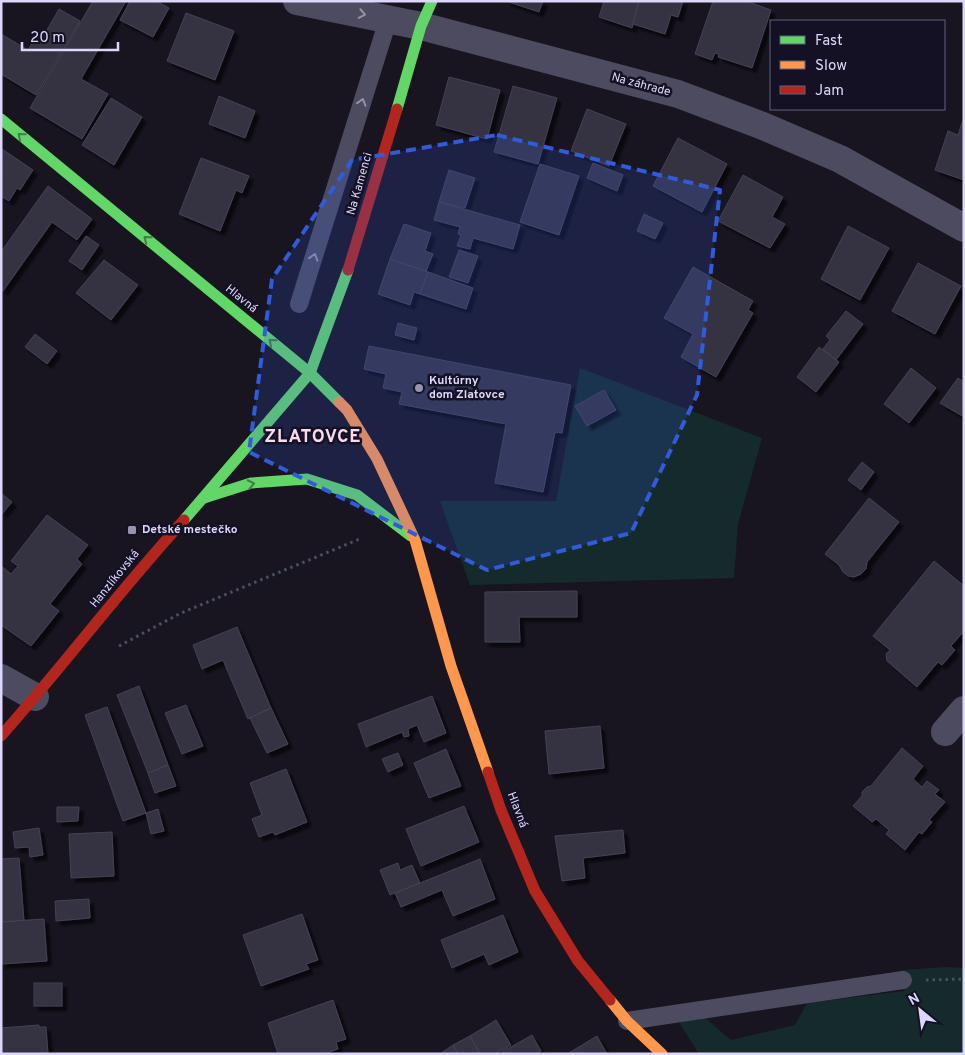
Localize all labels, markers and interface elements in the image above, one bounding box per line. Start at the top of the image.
one-way arrow [357,9,366,19]
scale bar [22,20,119,52]
legend [770,20,945,110]
text: 20 m [30,29,65,48]
text: Fast [815,32,843,51]
text: Slow [815,57,847,76]
street label: Na záhrade [610,69,672,101]
text: Jam [815,82,844,101]
one-way arrow [357,98,367,107]
one-way arrow [18,133,27,141]
street label: Na Kamenci [343,151,377,217]
one-way arrow [143,236,152,245]
one-way arrow [308,253,318,262]
street label: Hlavná [222,281,260,317]
one-way arrow [269,340,278,348]
place label: Kultúrny dom Zlatovce [429,373,505,403]
marker: Kultúrny dom Zlatovce [413,382,425,394]
district label: ZLATOVCE [264,426,362,449]
one-way arrow [246,479,255,490]
place label: Detské mestečko [142,522,238,538]
marker: Detské mestečko [126,524,138,536]
street label: Hanzlíkovská [87,547,143,611]
street label: Hlavná [503,790,531,830]
north arrow [895,985,945,1035]
text: N [906,990,923,1010]

